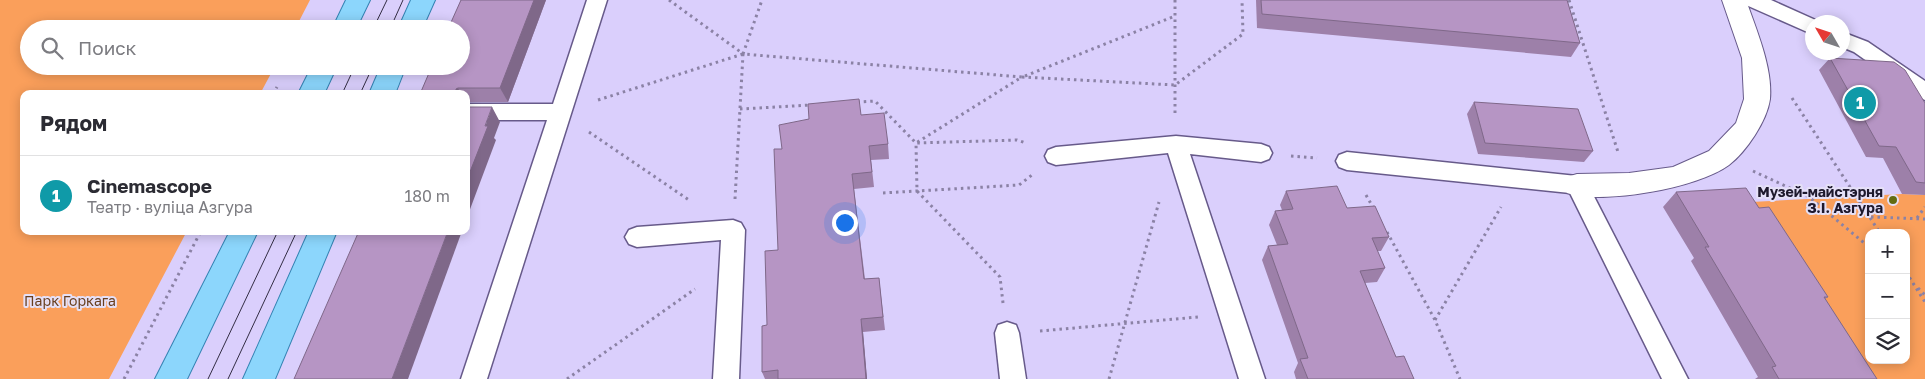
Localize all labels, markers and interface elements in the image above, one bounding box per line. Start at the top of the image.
north arrow [1805,15,1850,60]
search box [20,20,470,75]
icon: search [38,34,66,62]
text: Поиск [78,36,137,59]
pin: 1 [1844,84,1876,122]
text: Рядом [40,110,107,136]
text: Cinemascope [87,174,212,197]
place label: Музей-майстэрня З.І. Азгура [1757,183,1883,216]
text: 1 [52,186,60,206]
text: 180 m [404,186,450,206]
marker: Музей-майстэрня З.І. Азгура [1887,194,1899,206]
text: Театр · вуліца Азгура [87,197,253,217]
your location [832,210,858,236]
map controls [1865,229,1910,364]
button: + [1865,229,1910,274]
button: − [1865,274,1910,319]
park label: Парк Горкага [24,292,116,309]
button: layers [1865,319,1910,364]

